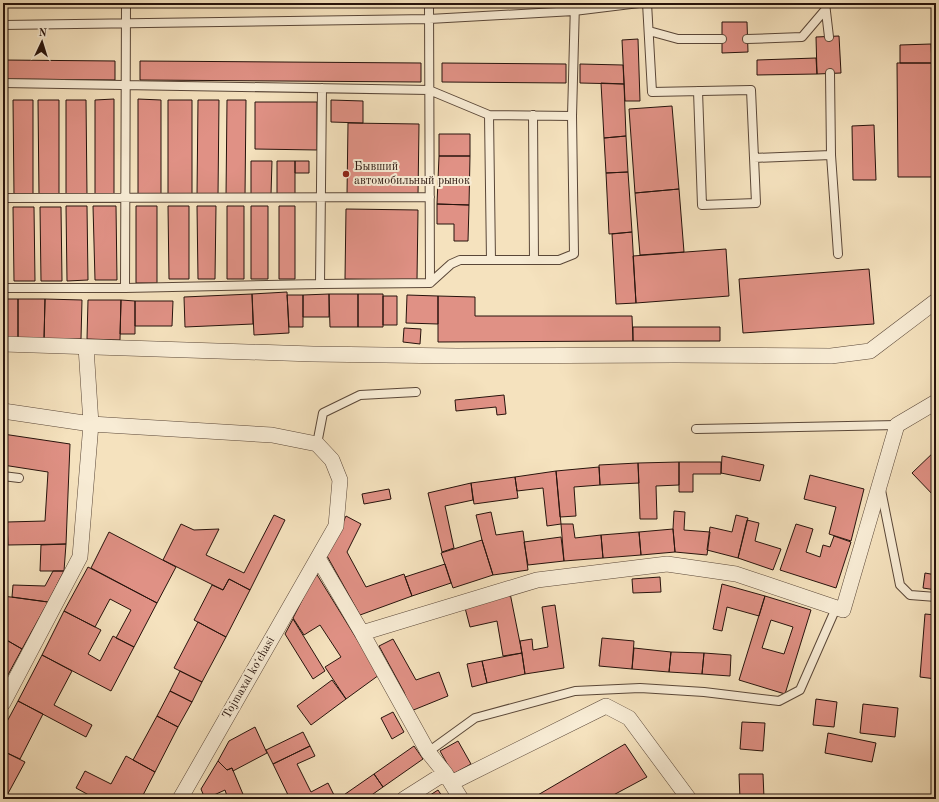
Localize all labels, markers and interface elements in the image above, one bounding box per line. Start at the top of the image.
north arrow [22,22,62,62]
text: N [38,28,48,39]
place label: Бывший автомобильный рынок [354,161,470,187]
marker: Бывший автомобильный рынок [341,169,351,179]
street label: Tojmaxal koʻchasi [220,634,277,721]

